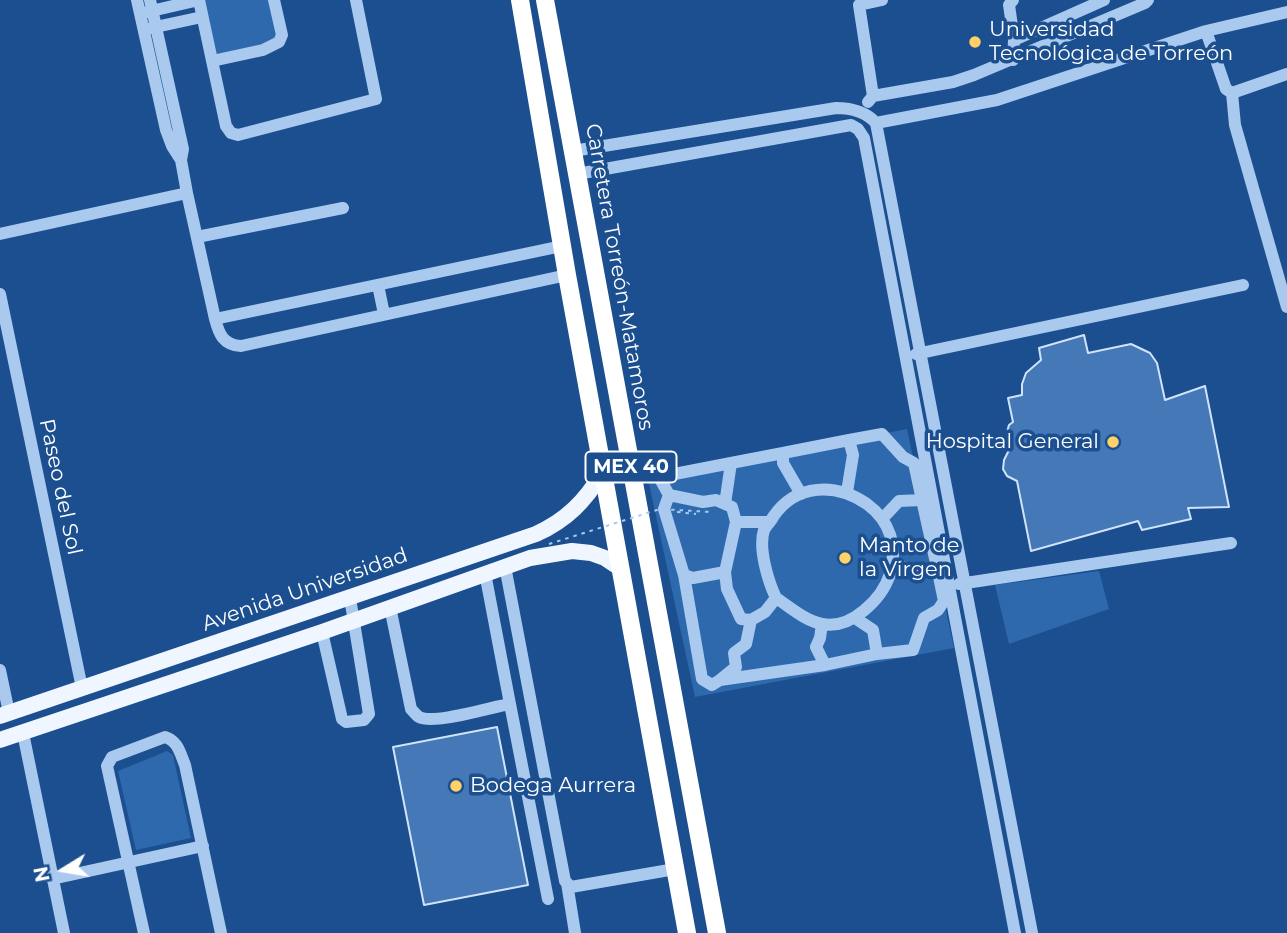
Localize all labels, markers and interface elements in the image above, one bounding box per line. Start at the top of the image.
place label: Universidad Tecnológica de Torreón [989,17,1233,67]
marker: Universidad Tecnológica de Torreón [967,34,983,50]
street label: Carretera Torreón-Matamoros [580,122,658,432]
street label: Paseo del Sol [33,417,87,557]
place label: Hospital General [926,429,1099,455]
marker: Hospital General [1105,434,1121,450]
road number: MEX 40 [586,452,676,482]
place label: Manto de la Virgen [859,533,959,583]
street label: Avenida Universidad [199,543,411,637]
marker: Manto de la Virgen [837,550,853,566]
place label: Bodega Aurrera [470,773,636,799]
marker: Bodega Aurrera [448,778,464,794]
north arrow [28,835,98,905]
text: N [29,864,55,884]

